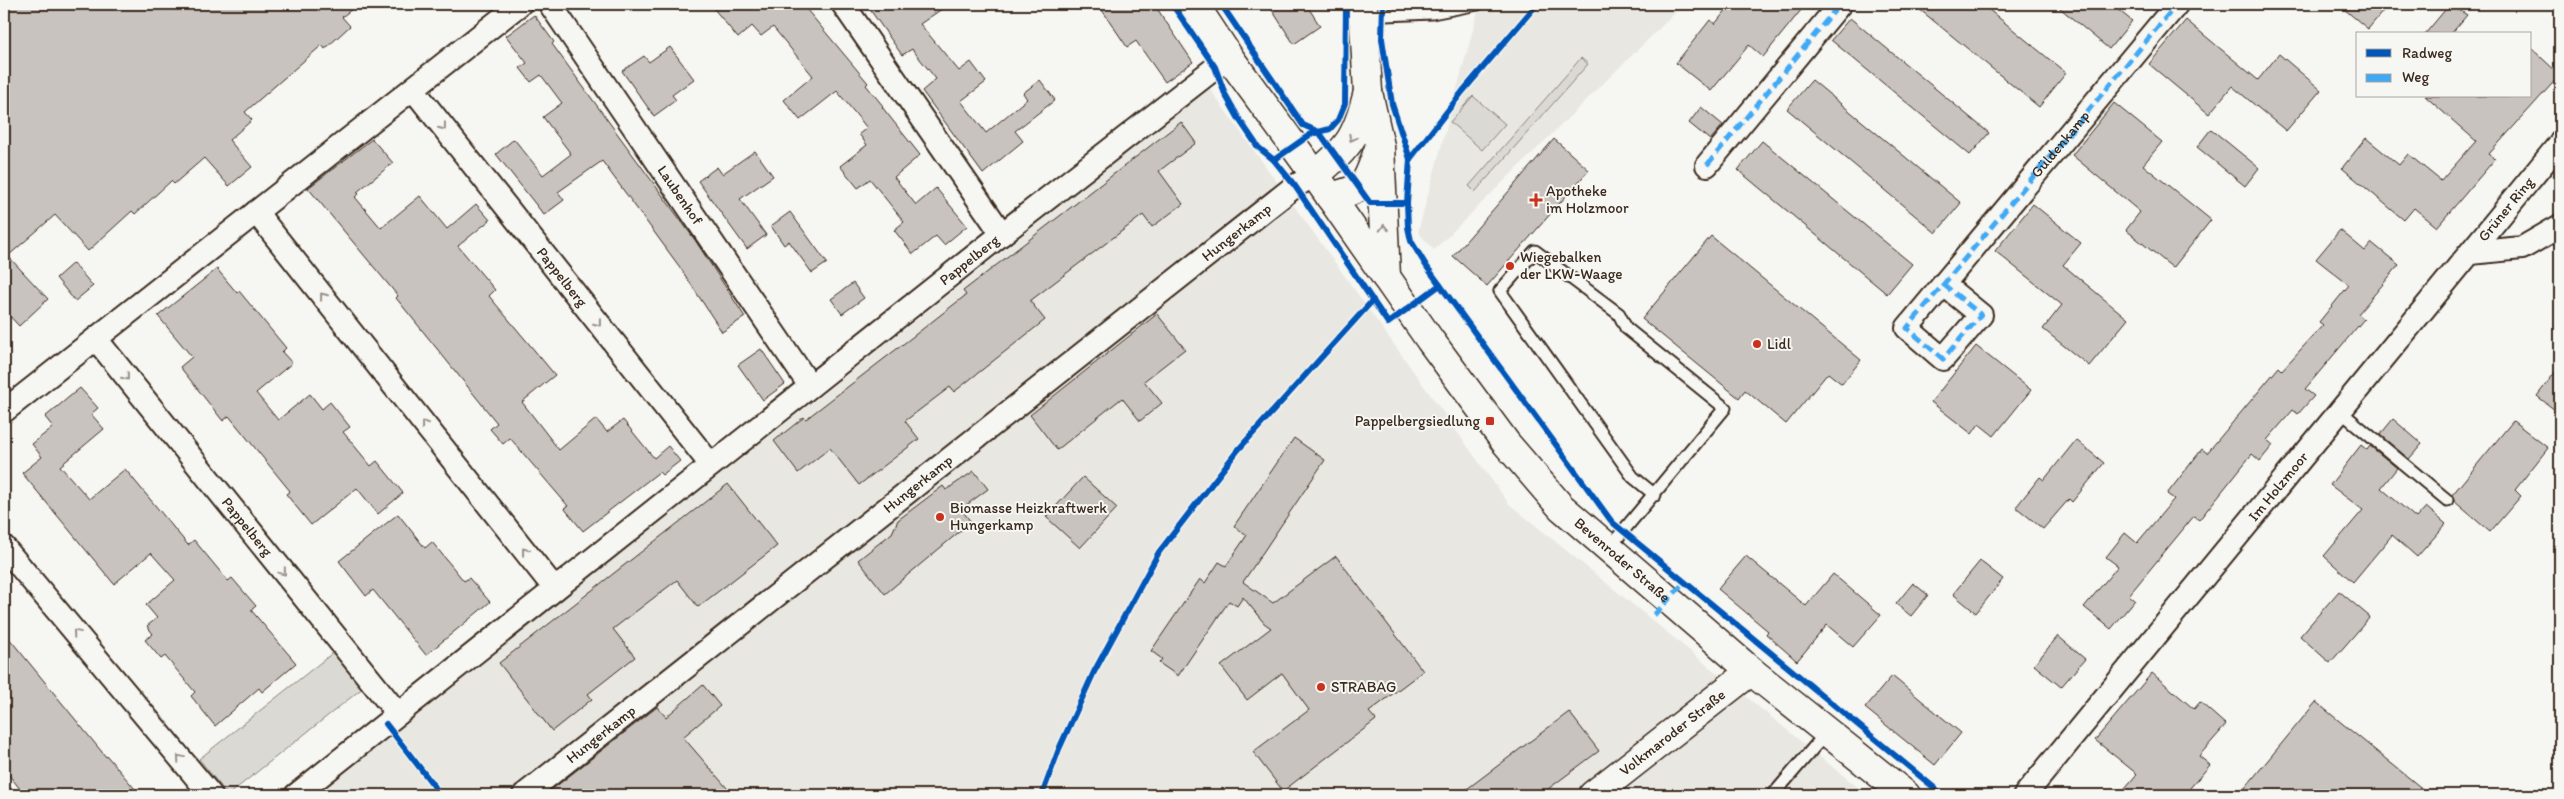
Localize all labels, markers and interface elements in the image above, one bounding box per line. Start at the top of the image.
legend [2356,32,2532,98]
text: Radweg [2402,44,2452,62]
text: Weg [2402,68,2429,86]
street label: Güldenkamp [2027,107,2093,181]
one-way arrow [438,121,446,130]
one-way arrow [1349,133,1359,142]
street label: Laubenhof [653,162,707,228]
street label: Grüner Ring [2474,173,2538,245]
place label: Apotheke im Holzmoor [1546,182,1629,217]
marker: Apotheke im Holzmoor [1530,194,1542,206]
street label: Hungerkamp [1198,199,1275,265]
one-way arrow [1379,224,1389,232]
street label: Pappelberg [936,231,1003,289]
street label: Pappelberg [533,244,591,311]
place label: Wiegebalken der LKW-Waage [1520,248,1623,283]
marker: Wiegebalken der LKW-Waage [1504,260,1516,272]
one-way arrow [320,292,329,302]
one-way arrow [593,317,601,326]
place label: Lidl [1767,335,1792,353]
marker: Lidl [1751,338,1763,350]
one-way arrow [121,371,129,380]
place label: Pappelbergsiedlung [1355,412,1480,430]
marker: Pappelbergsiedlung [1484,415,1496,427]
one-way arrow [421,421,429,430]
street label: Im Holzmoor [2244,448,2312,525]
street label: Hungerkamp [880,451,956,517]
street label: Pappelberg [218,493,277,560]
place label: Biomasse Heizkraftwerk Hungerkamp [950,499,1107,534]
marker: Biomasse Heizkraftwerk Hungerkamp [934,511,946,523]
street label: Bevenroder Straße [1571,514,1674,606]
one-way arrow [522,548,530,557]
one-way arrow [278,566,286,575]
one-way arrow [73,630,82,639]
place label: STRABAG [1331,678,1396,696]
marker: STRABAG [1315,681,1327,693]
street label: Volkmaroder Straße [1616,686,1729,780]
street label: Hungerkamp [563,701,639,767]
one-way arrow [177,755,186,764]

